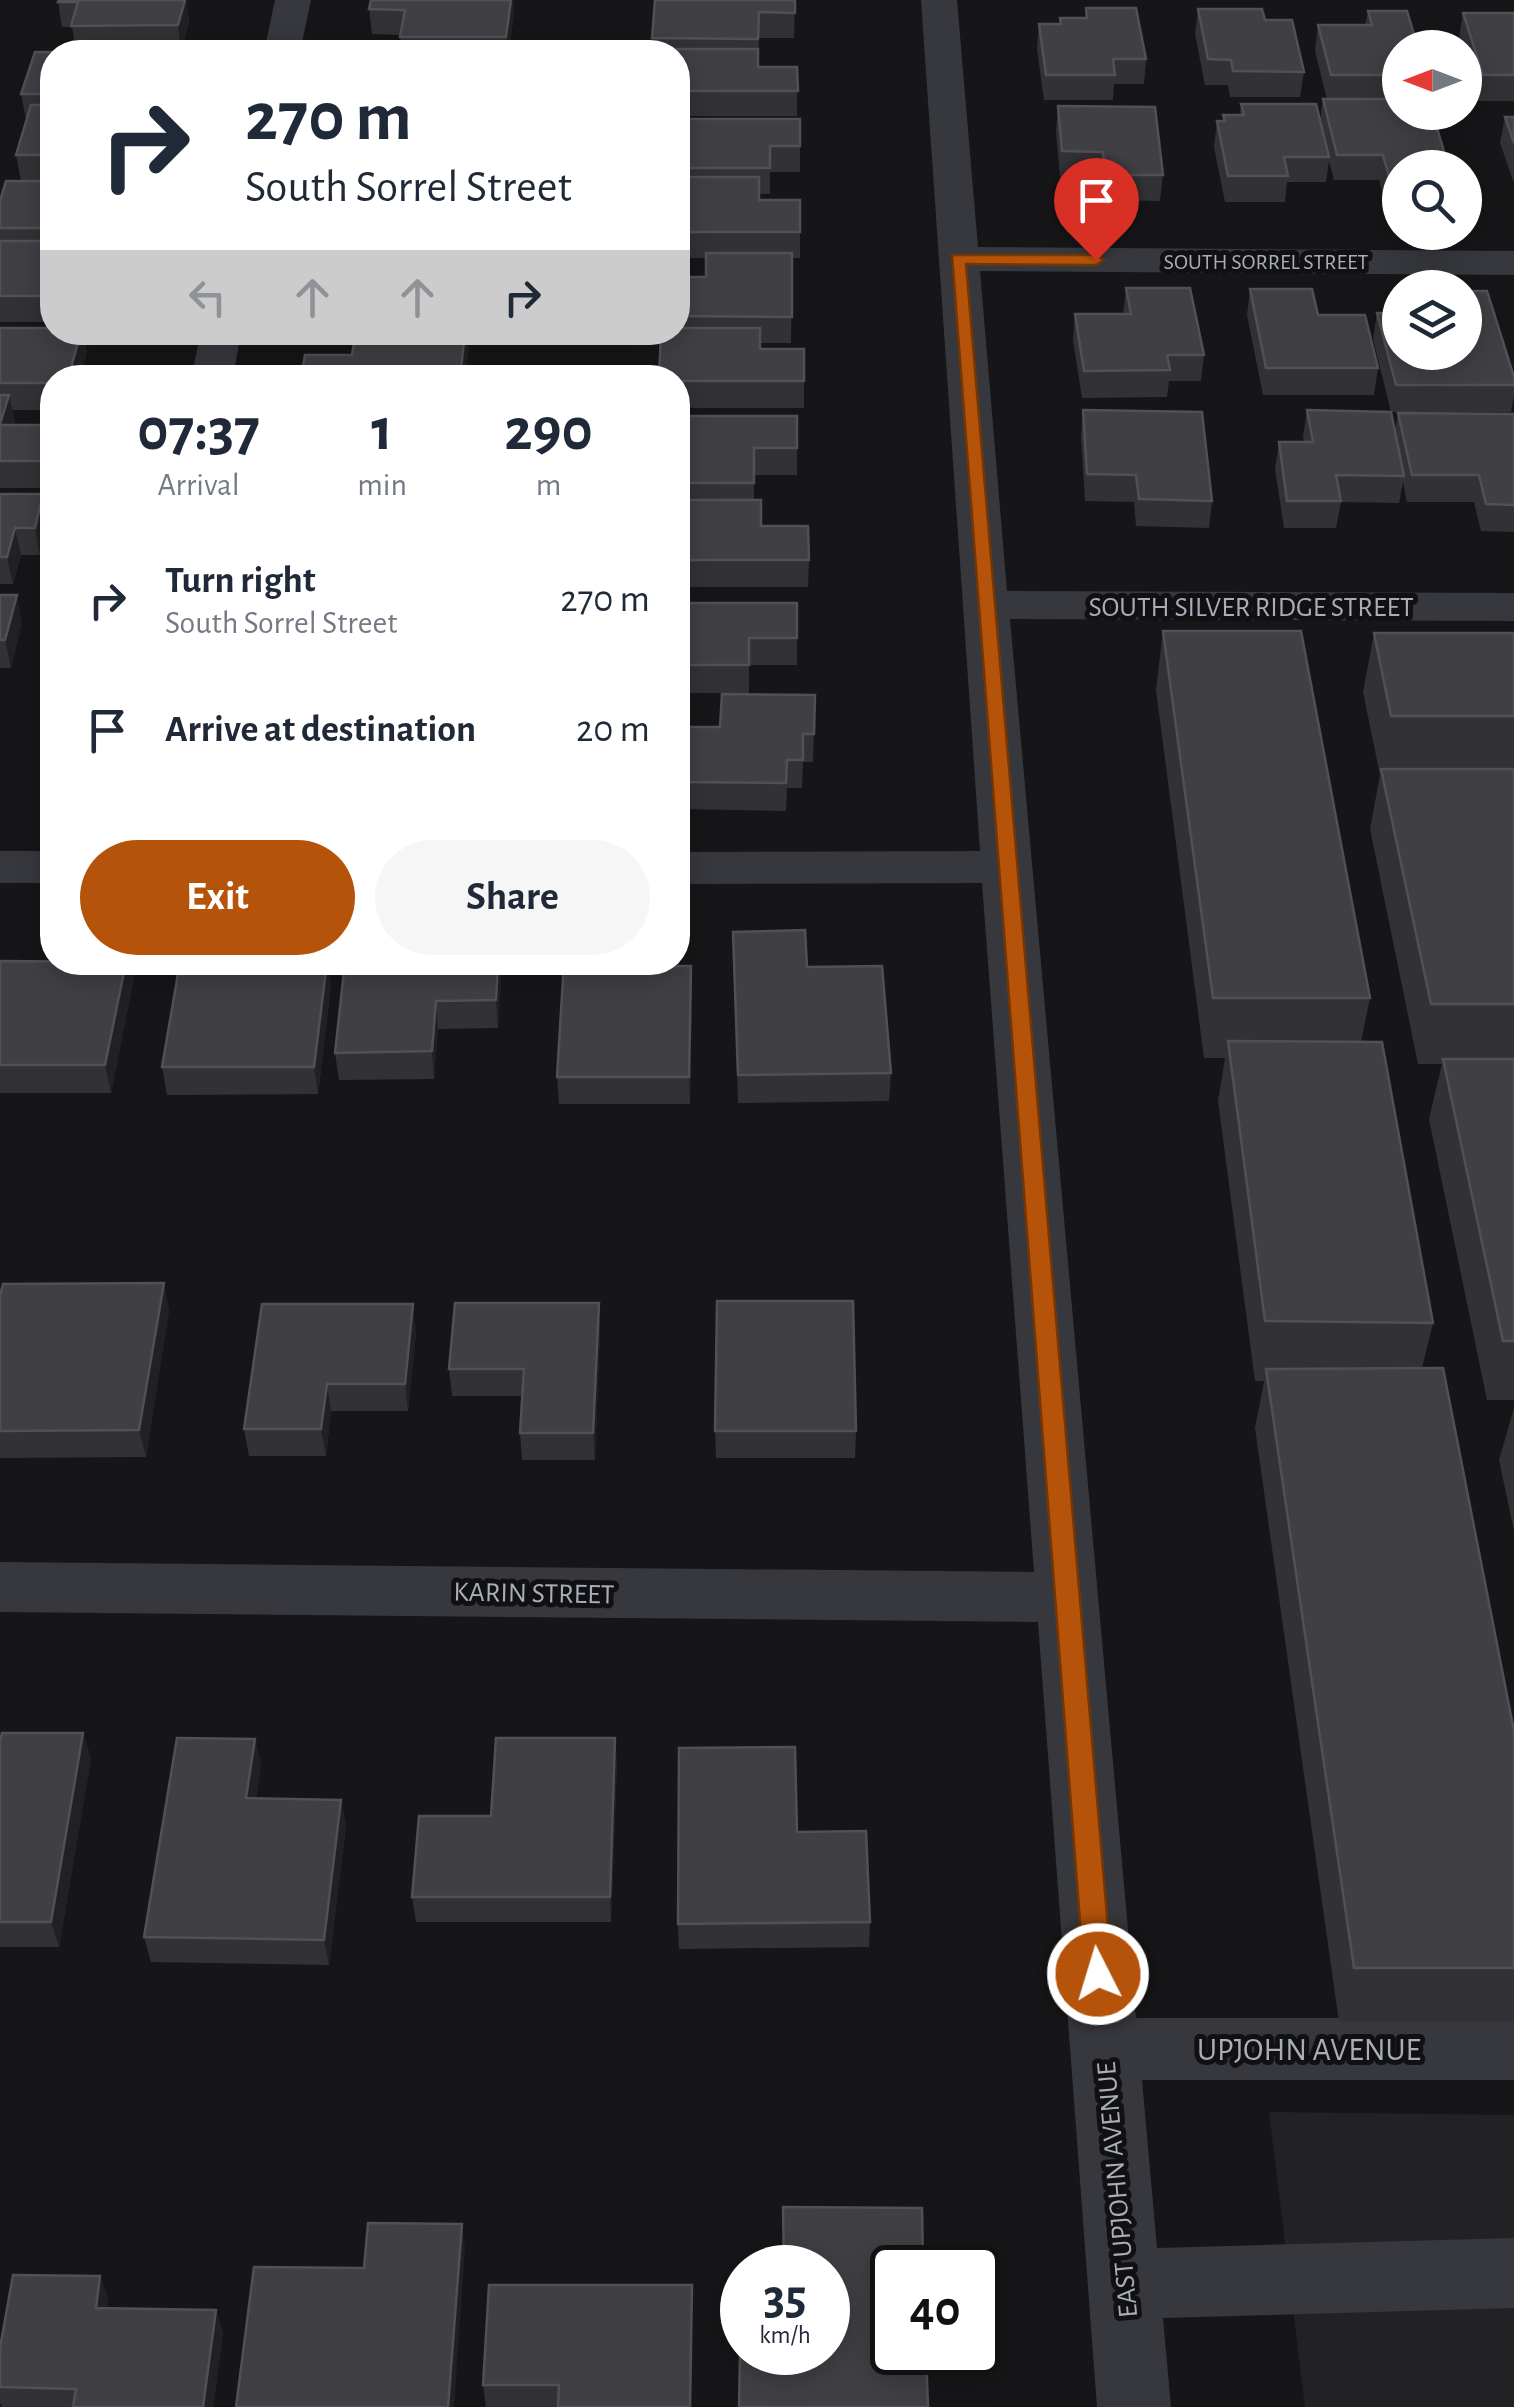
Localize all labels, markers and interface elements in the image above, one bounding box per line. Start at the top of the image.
north arrow [1382,30,1482,130]
map controls [1382,30,1482,370]
icon: right [80,80,210,210]
text: 270 m [245,83,412,153]
button: search [1382,150,1482,250]
pin [1054,158,1139,261]
text: South Sorrel Street [245,165,572,210]
icon: arrive [1069,173,1124,228]
street label: SOUTH SORREL STREET [1164,251,1369,273]
icon: left [180,270,235,325]
icon: ahead [285,270,340,325]
icon: ahead [390,270,445,325]
icon: right [495,270,550,325]
button: layers [1382,270,1482,370]
text: 07:37 [137,401,260,461]
text: 1 [371,401,393,461]
text: 290 [504,401,593,461]
text: Arrival [157,469,240,501]
text: min [357,469,407,501]
text: m [536,469,561,501]
text: Turn right [165,562,315,600]
icon: right [80,573,135,628]
text: 270 m [560,581,650,619]
street label: SOUTH SILVER RIDGE STREET [1088,594,1414,622]
text: South Sorrel Street [165,607,397,639]
icon: arrive [80,703,135,758]
text: Arrive at destination [165,711,476,749]
text: 20 m [576,711,650,749]
button: Exit [80,840,355,955]
button: Share [375,840,650,955]
street label: KARIN STREET [453,1579,615,1609]
position arrow [1046,1922,1150,2026]
street label: UPJOHN AVENUE [1197,2034,1421,2066]
street label: EAST UPJOHN AVENUE [1093,2061,1143,2319]
speed limit sign: 40 [870,2245,1000,2375]
text: 35 [763,2273,807,2323]
text: km/h [759,2323,811,2348]

